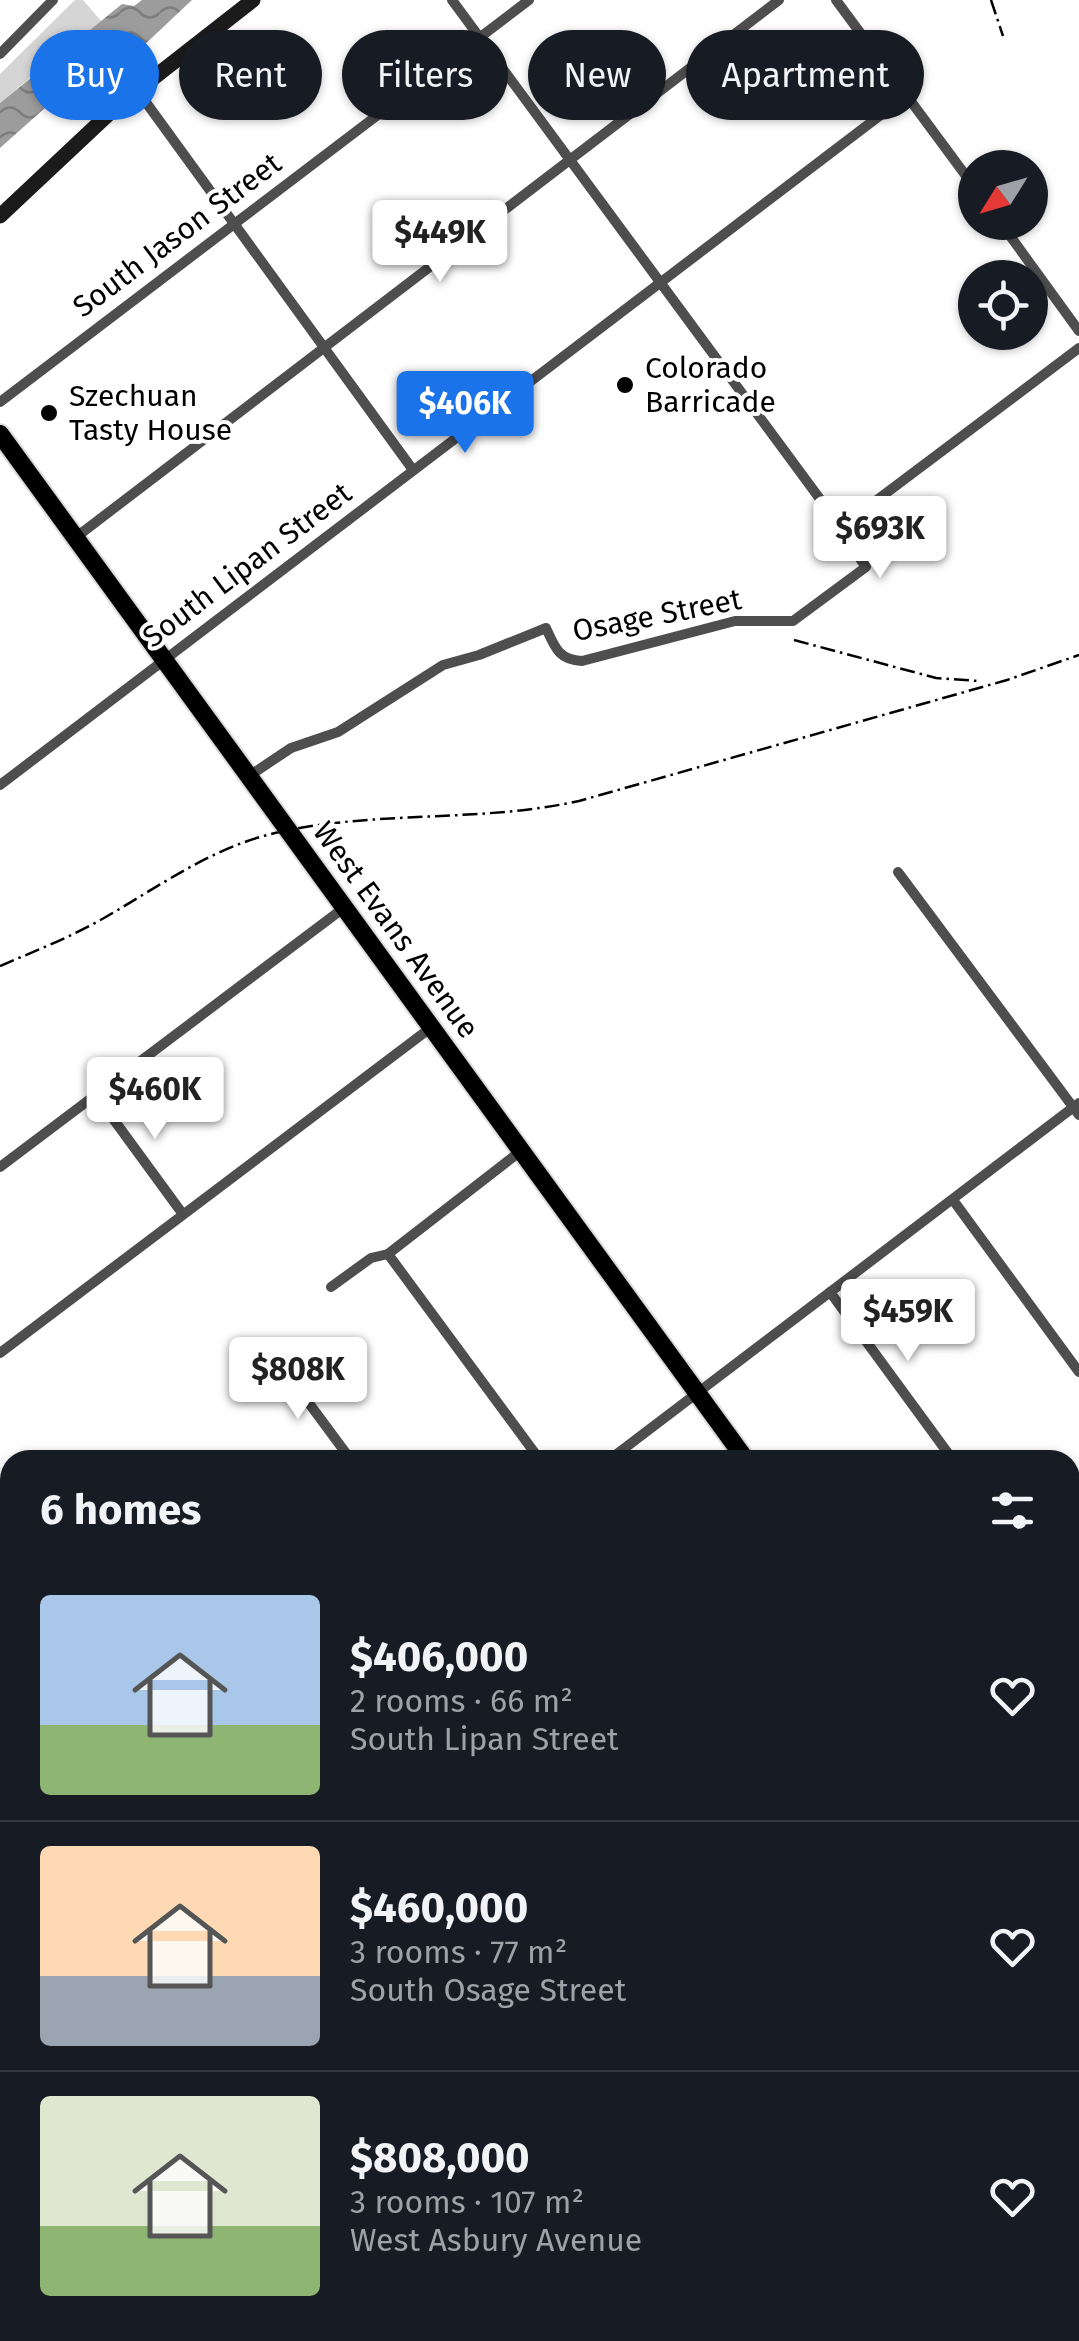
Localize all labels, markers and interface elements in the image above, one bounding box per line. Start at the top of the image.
chip: Buy [30,30,159,120]
chip: Rent [179,30,322,120]
chip: Filters [342,30,508,120]
chip: New [528,30,666,120]
chip: Apartment [686,30,924,120]
street label: South Jason Street [66,145,288,325]
north arrow [958,150,1048,240]
map controls [958,150,1048,350]
pin: $449K [370,200,510,285]
text: $449K [394,213,486,251]
button: locate [958,260,1048,350]
place label: Colorado Barricade [645,350,776,420]
pin: $406K [395,371,535,456]
marker: Colorado Barricade [614,374,636,396]
place label: Szechuan Tasty House [69,378,232,448]
text: $406K [419,384,511,422]
marker: Szechuan Tasty House [38,402,60,424]
street label: South Lipan Street [136,475,359,655]
pin: $693K [810,496,950,581]
text: $693K [835,509,925,547]
street label: Osage Street [569,581,745,649]
street label: West Evans Avenue [305,815,487,1045]
pin: $460K [85,1057,225,1142]
text: $460K [109,1070,201,1108]
pin: $459K [838,1279,978,1364]
text: $459K [863,1292,953,1330]
pin: $808K [228,1337,368,1422]
text: $808K [251,1350,345,1388]
icon: filters [985,1483,1040,1538]
text: 6 homes [40,1485,201,1535]
text: $406,000 [350,1632,528,1682]
icon: home [120,1635,240,1755]
icon: heart [985,1668,1040,1723]
text: 2 rooms · 66 m² [350,1682,573,1720]
text: South Lipan Street [350,1720,619,1758]
text: $460,000 [350,1883,528,1933]
icon: home [120,1886,240,2006]
icon: heart [985,1919,1040,1974]
text: 3 rooms · 77 m² [350,1933,567,1971]
text: South Osage Street [350,1971,626,2009]
text: $808,000 [350,2133,530,2183]
icon: home [120,2136,240,2256]
icon: heart [985,2169,1040,2224]
text: 3 rooms · 107 m² [350,2183,584,2221]
text: West Asbury Avenue [350,2221,642,2259]

